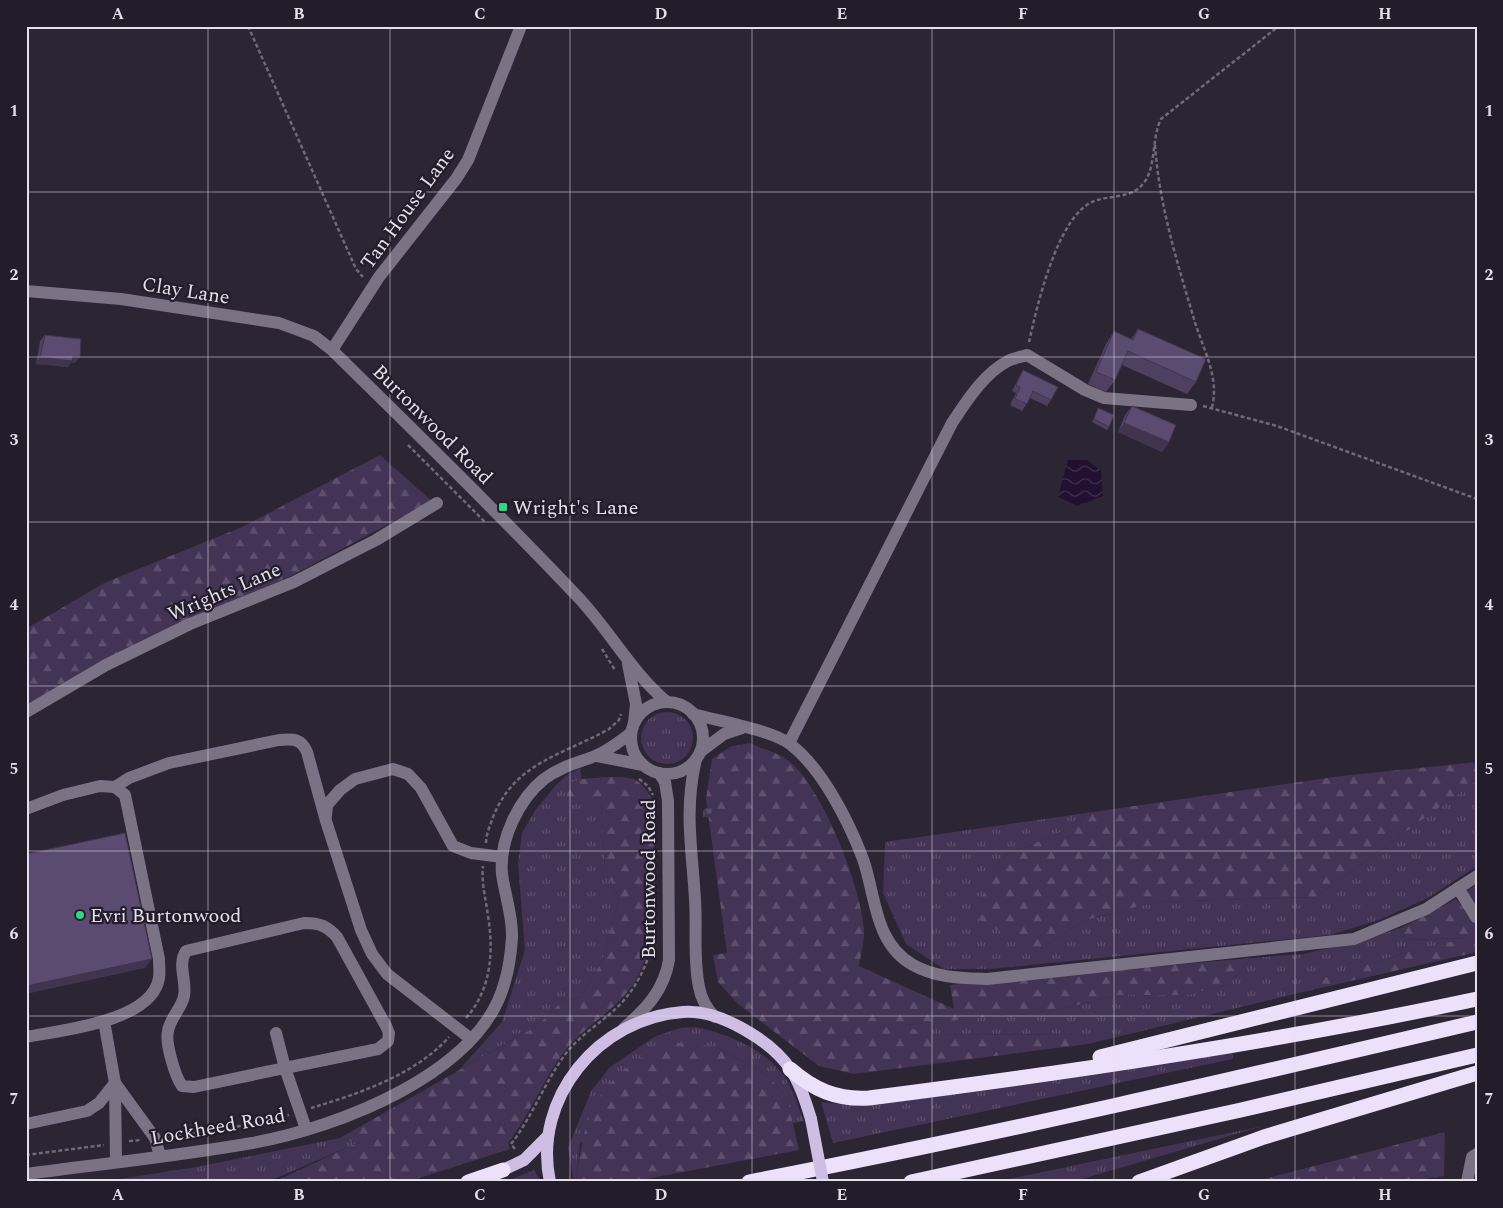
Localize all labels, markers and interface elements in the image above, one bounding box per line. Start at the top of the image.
text: A [112,2,125,26]
text: B [293,2,305,26]
text: C [474,2,486,26]
text: D [655,2,668,26]
text: E [837,2,847,26]
text: F [1018,2,1028,26]
text: G [1198,2,1210,26]
text: H [1378,2,1392,26]
text: 1 [10,99,18,123]
text: 1 [1485,99,1493,123]
street label: Tan House Lane [353,141,462,276]
text: 2 [10,263,19,287]
text: 2 [1485,263,1494,287]
street label: Clay Lane [140,269,232,313]
street label: Burtonwood Road [365,358,499,492]
text: 3 [10,428,19,452]
text: 3 [1485,428,1494,452]
place label: Wright's Lane [513,493,638,523]
marker: Wright's Lane [497,501,509,513]
street label: Wrights Lane [163,555,286,629]
text: 4 [10,593,19,617]
text: 4 [1485,593,1494,617]
text: 5 [10,757,18,781]
text: 5 [1485,757,1493,781]
street label: Burtonwood Road [634,799,664,959]
place label: Evri Burtonwood [90,901,242,931]
marker: Evri Burtonwood [74,909,86,921]
text: 6 [10,922,19,946]
text: 6 [1485,922,1494,946]
text: 7 [10,1087,19,1111]
text: 7 [1485,1087,1494,1111]
street label: Lockheed Road [148,1100,288,1154]
text: A [112,1183,125,1207]
text: B [293,1183,305,1207]
text: C [474,1183,486,1207]
text: D [655,1183,668,1207]
text: E [837,1183,847,1207]
text: F [1018,1183,1028,1207]
text: G [1198,1183,1210,1207]
text: H [1378,1183,1392,1207]

